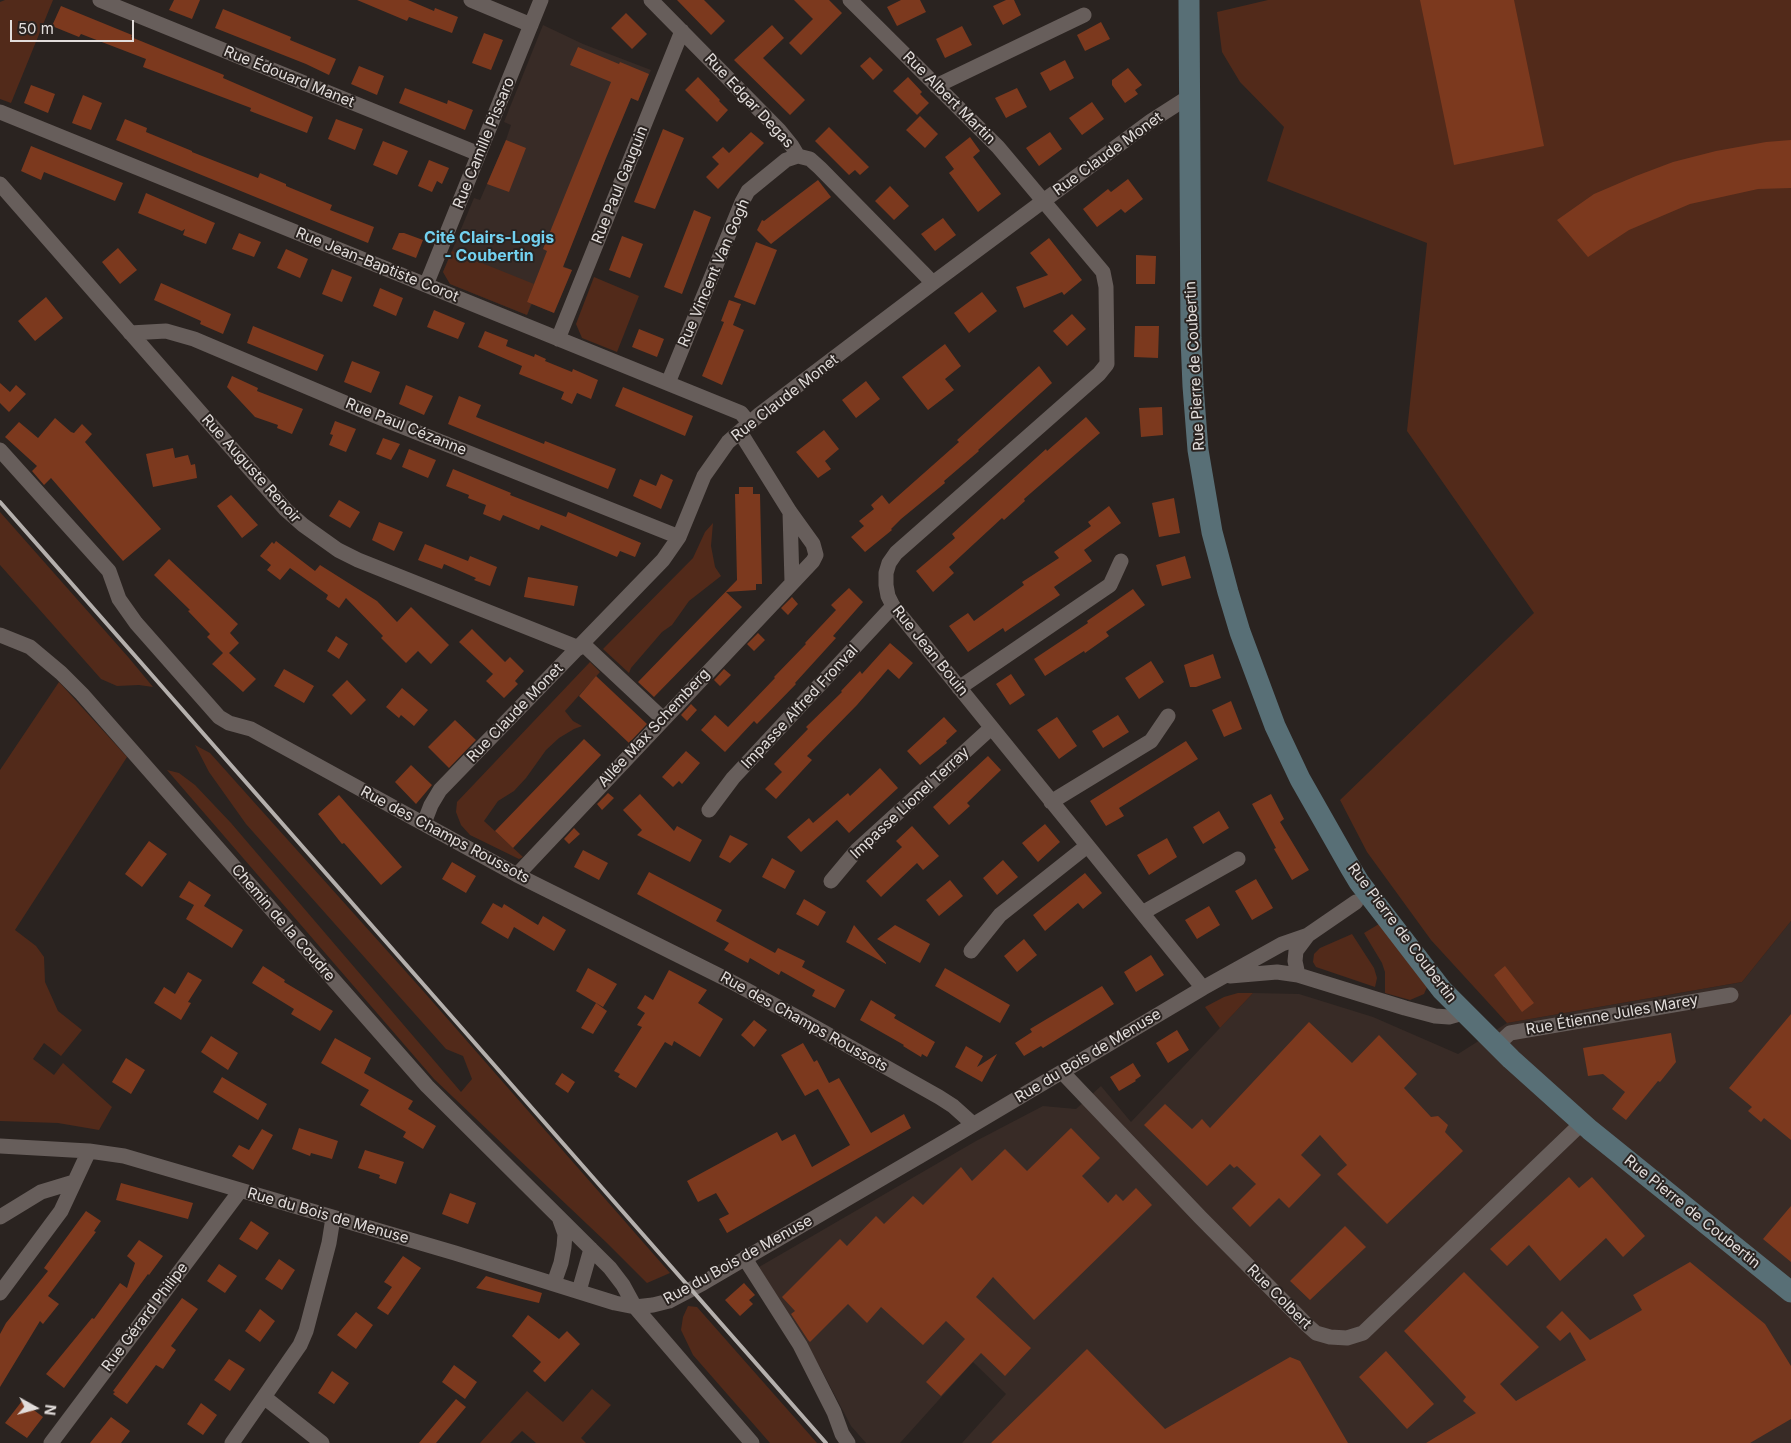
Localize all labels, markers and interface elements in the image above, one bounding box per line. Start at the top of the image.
scale bar [12,10,136,42]
text: 50 m [18,19,54,38]
street label: Rue Édouard Manet [221,43,357,111]
street label: Rue Albert Martin [899,48,999,148]
street label: Rue Edgar Degas [701,50,797,152]
street label: Rue Camille Pissaro [449,75,519,211]
street label: Rue Claude Monet [1050,108,1166,200]
street label: Rue Paul Gauguin [588,124,652,246]
street label: Rue Vincent Van Gogh [675,196,753,350]
street label: Rue Jean-Baptiste Corot [293,224,461,306]
district label: Cité Clairs-Logis - Coubertin [424,228,554,266]
street label: Rue Pierre de Coubertin [1182,281,1208,451]
street label: Rue Claude Monet [728,351,842,445]
street label: Rue Paul Cézanne [343,395,469,459]
street label: Rue Auguste Renoir [198,411,304,527]
street label: Rue Jean Bouin [888,602,972,700]
street label: Impasse Alfred Fronval [738,641,862,773]
street label: Rue Claude Monet [463,660,567,766]
street label: Allée Max Schemberg [595,665,713,791]
street label: Impasse Lionel Terray [847,743,973,863]
street label: Rue des Champs Roussots [357,783,533,887]
street label: Rue Pierre de Coubertin [1344,860,1460,1006]
street label: Chemin de la Coudre [227,861,339,985]
street label: Rue des Champs Roussots [717,968,891,1076]
street label: Rue Étienne Jules Marey [1524,991,1700,1039]
street label: Rue du Bois de Menuse [1012,1005,1164,1107]
street label: Rue Pierre de Coubertin [1620,1152,1764,1272]
street label: Rue du Bois de Menuse [245,1184,411,1248]
street label: Rue du Bois de Menuse [661,1212,815,1308]
street label: Rue Gérard Philipe [98,1259,192,1375]
street label: Rue Colbert [1243,1261,1315,1333]
north arrow [10,1383,60,1433]
text: N [41,1404,59,1416]

